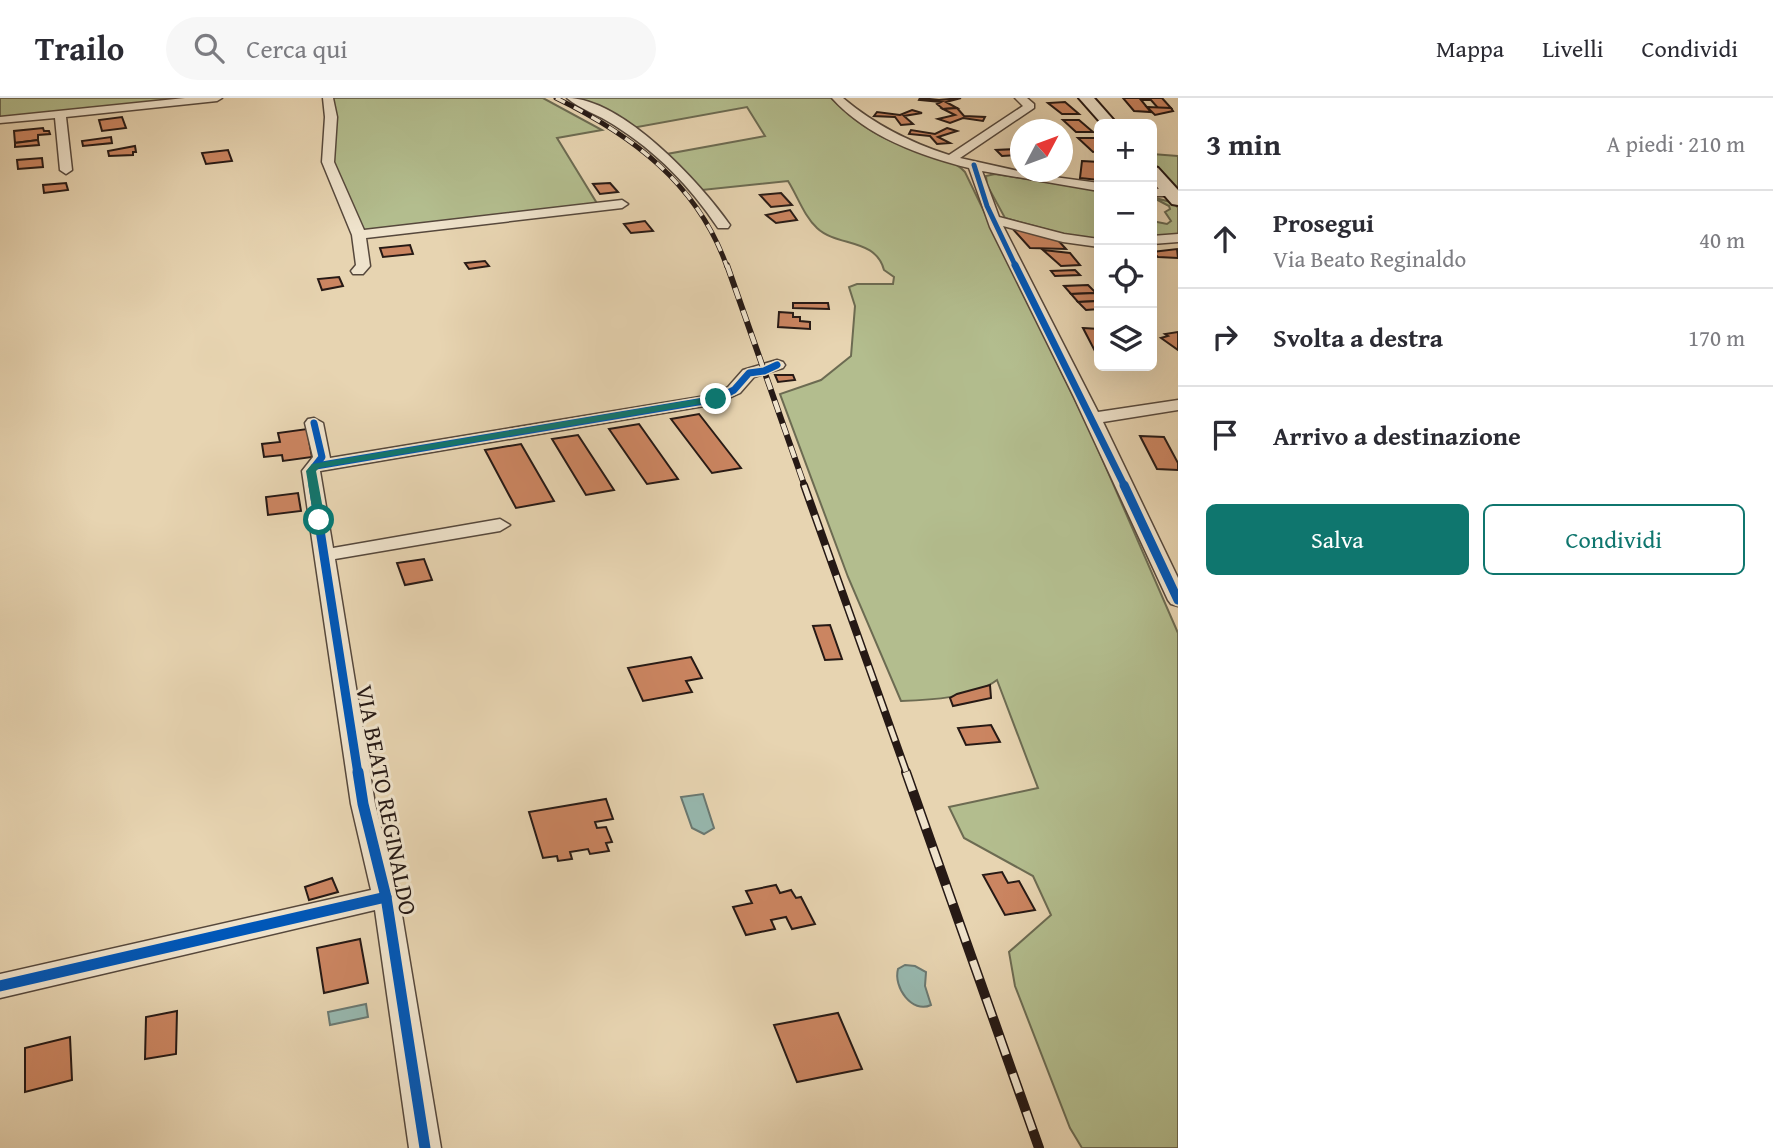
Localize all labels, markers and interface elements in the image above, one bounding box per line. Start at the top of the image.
search box [166,17,656,80]
text: Trailo [35,24,124,72]
icon: search [190,29,228,67]
text: Cerca qui [246,29,348,68]
text: Mappa [1436,31,1504,66]
text: Livelli [1542,31,1603,66]
text: Condividi [1641,31,1738,66]
north arrow [1010,119,1073,182]
map controls [1094,119,1157,371]
button: + [1094,119,1157,182]
text: 3 min [1206,122,1281,166]
text: A piedi · 210 m [1607,127,1745,160]
button: − [1094,182,1157,245]
text: Prosegui [1273,203,1374,242]
icon: ahead [1206,220,1244,258]
text: 40 m [1699,223,1745,256]
text: Via Beato Reginaldo [1273,242,1466,275]
button: locate [1094,245,1157,308]
button: layers [1094,308,1157,371]
icon: right [1206,318,1244,356]
text: Svolta a destra [1273,318,1443,357]
text: 170 m [1688,321,1745,354]
route end [700,383,731,414]
icon: arrive [1206,416,1244,454]
text: Arrivo a destinazione [1273,416,1521,455]
route start [303,504,334,535]
button: Salva [1206,504,1469,575]
button: Condividi [1483,504,1745,575]
street label: VIA BEATO REGINALDO [347,682,426,918]

